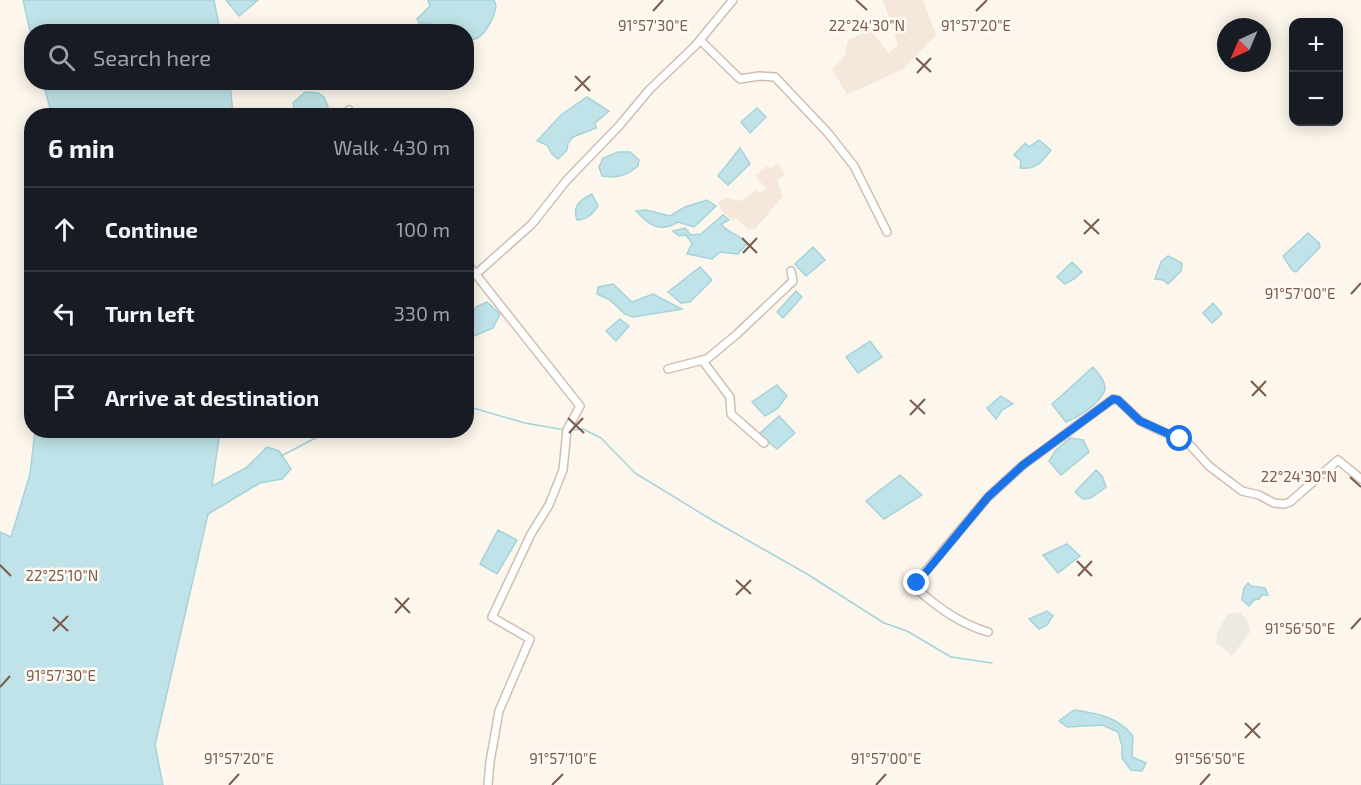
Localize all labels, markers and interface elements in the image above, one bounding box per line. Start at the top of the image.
text: 91°57'30"E [618,16,688,34]
text: 22°24'30"N [829,16,905,34]
text: 91°57'20"E [941,16,1011,34]
north arrow [1217,18,1271,72]
map controls [1289,18,1343,126]
button: + [1289,18,1343,72]
search box [24,24,474,90]
icon: search [45,41,78,74]
text: Search here [93,44,211,70]
button: − [1289,72,1343,126]
text: 6 min [48,132,115,163]
text: Walk · 430 m [333,135,450,159]
icon: ahead [48,213,81,246]
text: Continue [105,216,198,242]
text: 100 m [396,217,450,241]
text: 91°57'00"E [1265,284,1335,302]
icon: left [48,297,81,330]
text: Turn left [105,300,194,326]
text: 330 m [394,301,450,325]
icon: arrive [48,381,81,414]
text: Arrive at destination [105,384,319,410]
route start [1166,425,1192,451]
text: 22°24'30"N [1261,467,1337,485]
text: 22°25'10"N [26,566,98,584]
route end [903,569,929,595]
text: 91°56'50"E [1265,619,1335,637]
text: 91°57'30"E [26,666,96,684]
text: 91°57'20"E [204,749,274,767]
text: 91°57'10"E [529,749,597,767]
text: 91°57'00"E [851,749,921,767]
text: 91°56'50"E [1175,749,1245,767]

